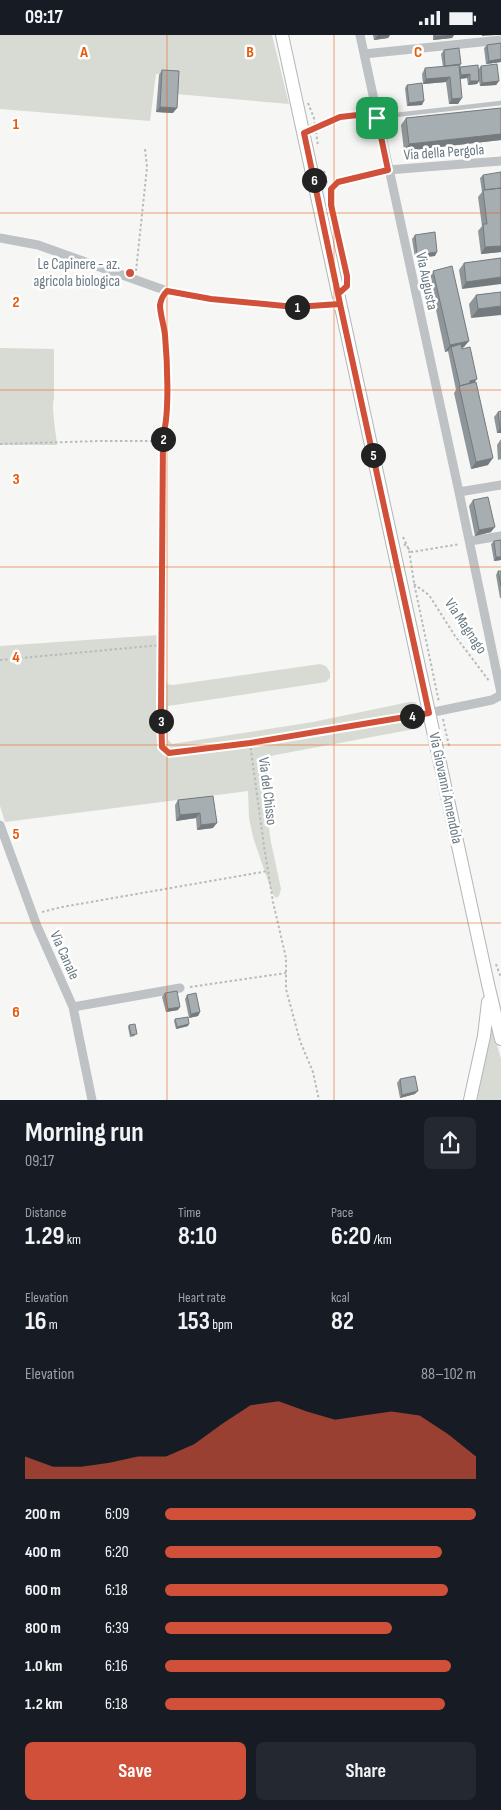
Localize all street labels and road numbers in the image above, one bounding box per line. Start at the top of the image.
street label: Via della Pergola [403,140,485,165]
street label: Via Augusta [411,251,442,312]
street label: Via Magnago [440,595,491,658]
street label: Via Giovanni Amendola [424,731,467,846]
street label: Via del Chisso [254,756,281,826]
street label: Via Canale [45,928,84,983]

